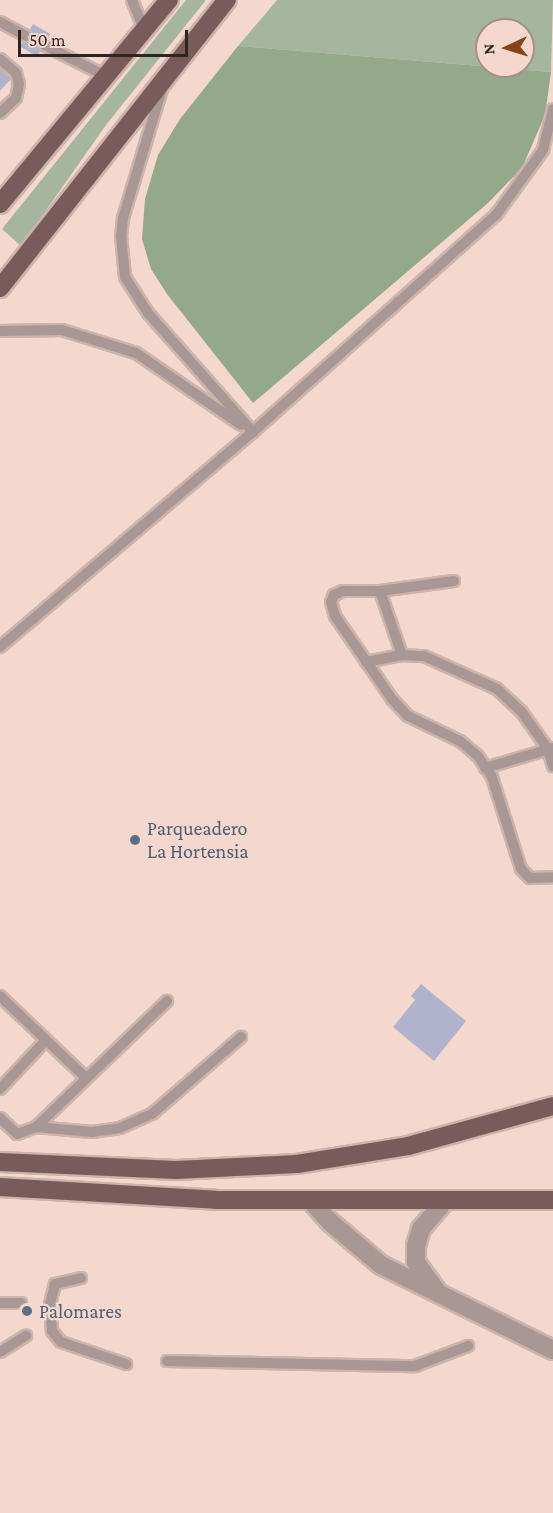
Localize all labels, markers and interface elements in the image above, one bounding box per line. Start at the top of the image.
scale bar [21,18,190,56]
north arrow [475,18,535,78]
text: 50 m [29,30,66,50]
text: N [480,43,497,55]
place label: Parqueadero La Hortensia [147,816,249,863]
marker: Parqueadero La Hortensia [128,833,142,847]
place label: Palomares [39,1299,122,1323]
marker: Palomares [20,1304,34,1318]

